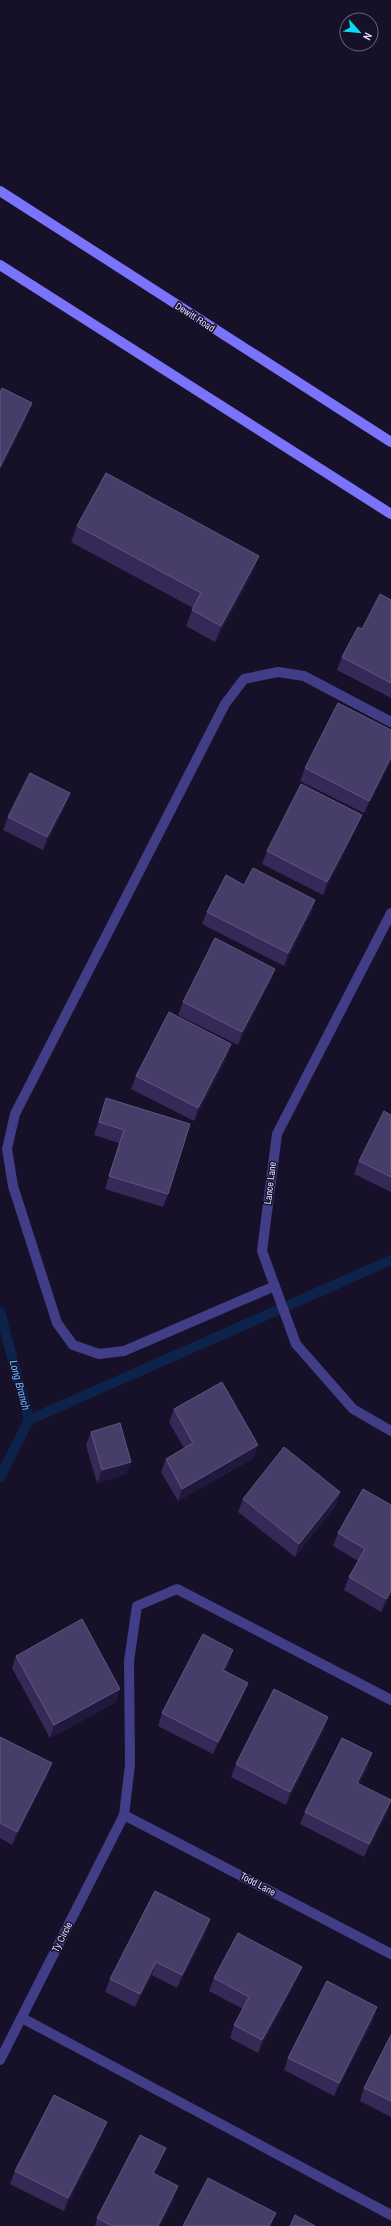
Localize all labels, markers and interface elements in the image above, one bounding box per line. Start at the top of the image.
north arrow [339,12,379,52]
text: N [360,30,376,43]
street label: Dewitt Road [173,299,217,335]
street label: Lance Lane [261,1161,279,1205]
water label: Long Branch [7,1358,33,1412]
street label: Todd Lane [238,1869,278,1899]
street label: Ty Circle [49,1919,75,1954]

